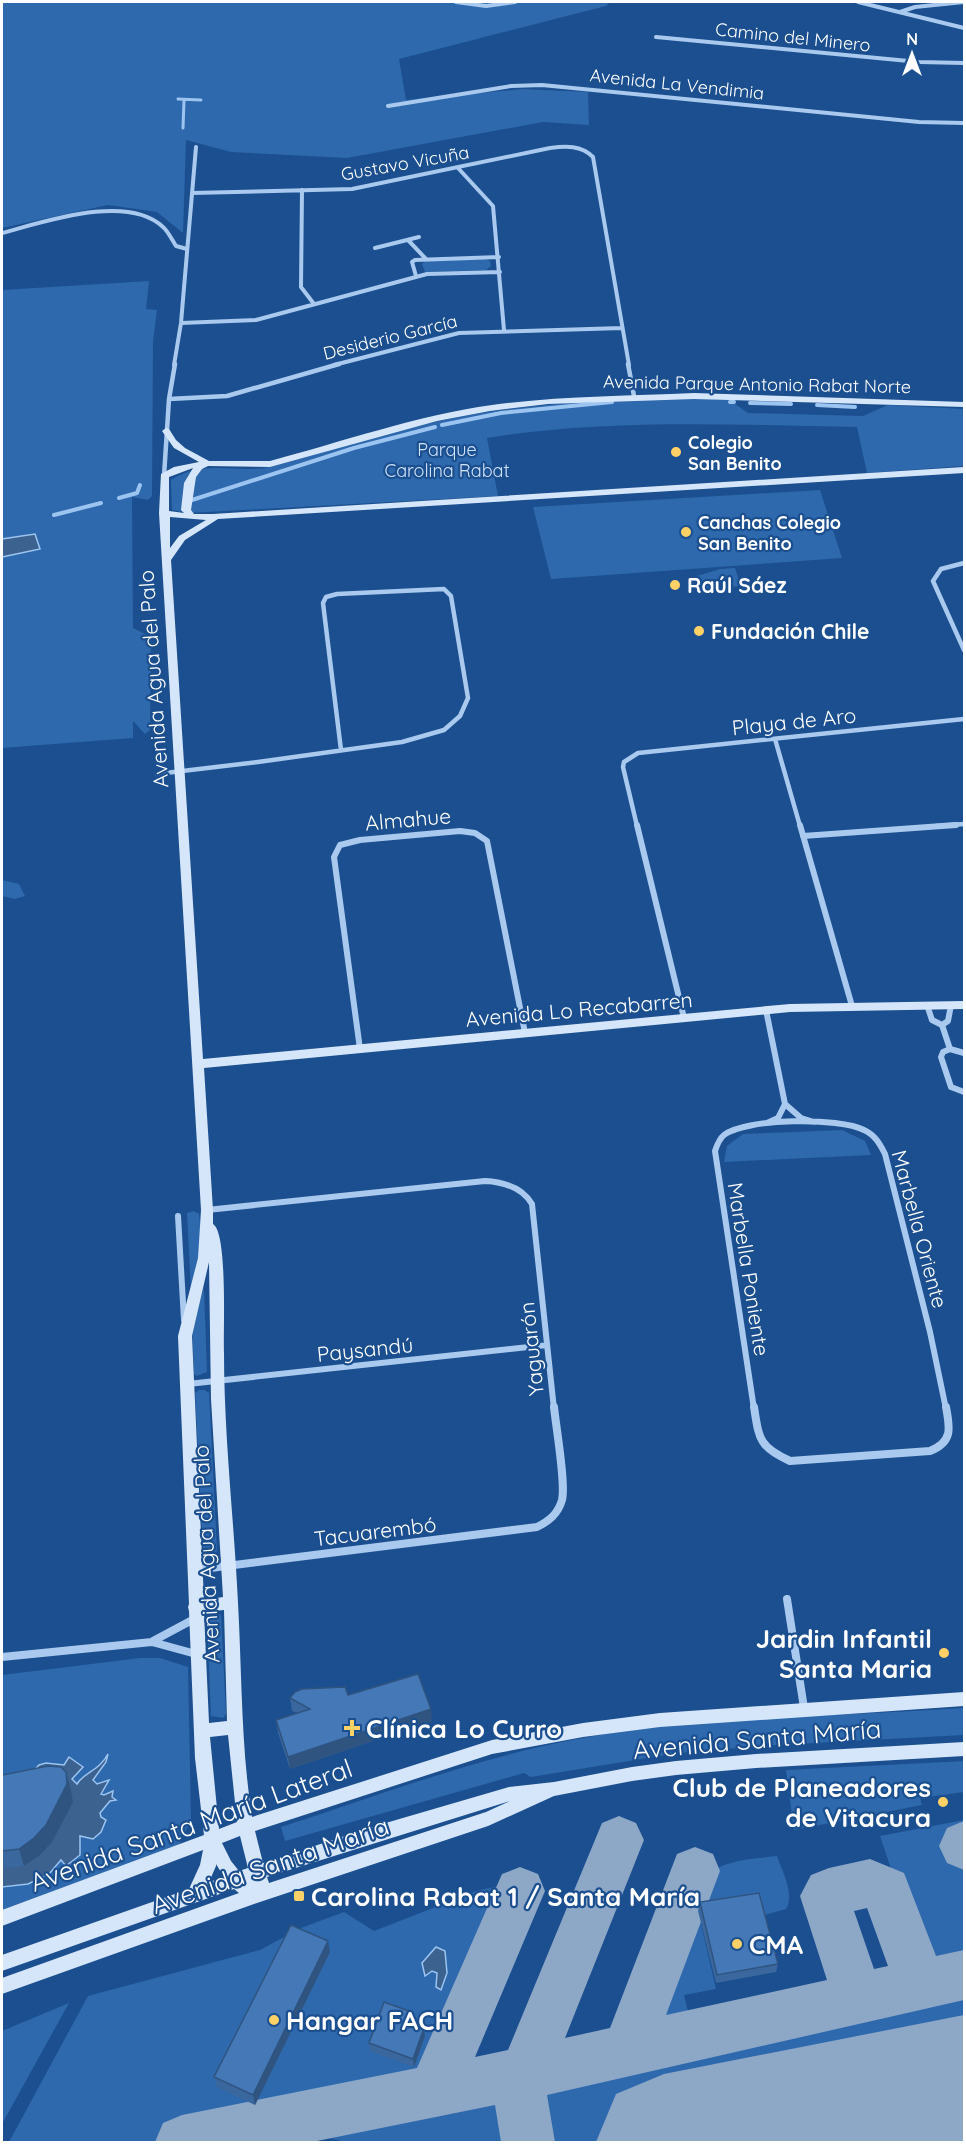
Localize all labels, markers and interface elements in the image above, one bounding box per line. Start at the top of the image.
street label: Camino del Minero [714,17,872,57]
north arrow [882,24,942,84]
text: N [906,29,918,49]
street label: Avenida La Vendimia [589,63,765,105]
street label: Gustavo Vicuña [339,140,471,186]
street label: Desiderio García [321,309,459,365]
street label: Avenida Parque Antonio Rabat Norte [603,370,911,398]
place label: Colegio San Benito [688,431,782,475]
park label: Parque Carolina Rabat [384,438,510,482]
marker: Colegio San Benito [669,445,683,459]
place label: Canchas Colegio San Benito [698,511,841,555]
marker: Canchas Colegio San Benito [679,525,693,539]
street label: Avenida Agua del Palo [132,569,174,789]
place label: Raúl Sáez [687,572,787,598]
marker: Raúl Sáez [668,578,682,592]
place label: Fundación Chile [711,618,869,644]
marker: Fundación Chile [692,624,706,638]
street label: Playa de Aro [731,702,857,740]
street label: Almahue [364,802,452,836]
street label: Avenida Lo Recabarren [464,986,694,1032]
street label: Marbella Oriente [886,1147,954,1311]
street label: Marbella Poniente [722,1180,776,1358]
street label: Yaguarón [513,1301,549,1397]
street label: Paysandú [316,1331,414,1367]
street label: Avenida Agua del Palo [187,1444,225,1664]
street label: Tacuarembó [312,1511,438,1551]
place label: Jardin Infantil Santa Maria [756,1622,932,1685]
marker: Jardin Infantil Santa Maria [937,1646,951,1660]
place label: Clínica Lo Curro [366,1712,562,1745]
street label: Avenida Santa María [631,1712,883,1766]
marker: Clínica Lo Curro [343,1719,361,1737]
street label: Avenida Santa María Lateral [26,1752,356,1898]
place label: Club de Planeadores de Vitacura [673,1771,931,1834]
marker: Club de Planeadores de Vitacura [936,1795,950,1809]
street label: Avenida Santa María [147,1810,393,1920]
place label: Carolina Rabat 1 / Santa María [311,1880,700,1913]
marker: Carolina Rabat 1 / Santa María [292,1889,306,1903]
place label: CMA [749,1928,804,1961]
marker: CMA [730,1937,744,1951]
place label: Hangar FACH [286,2004,453,2037]
marker: Hangar FACH [267,2013,281,2027]

